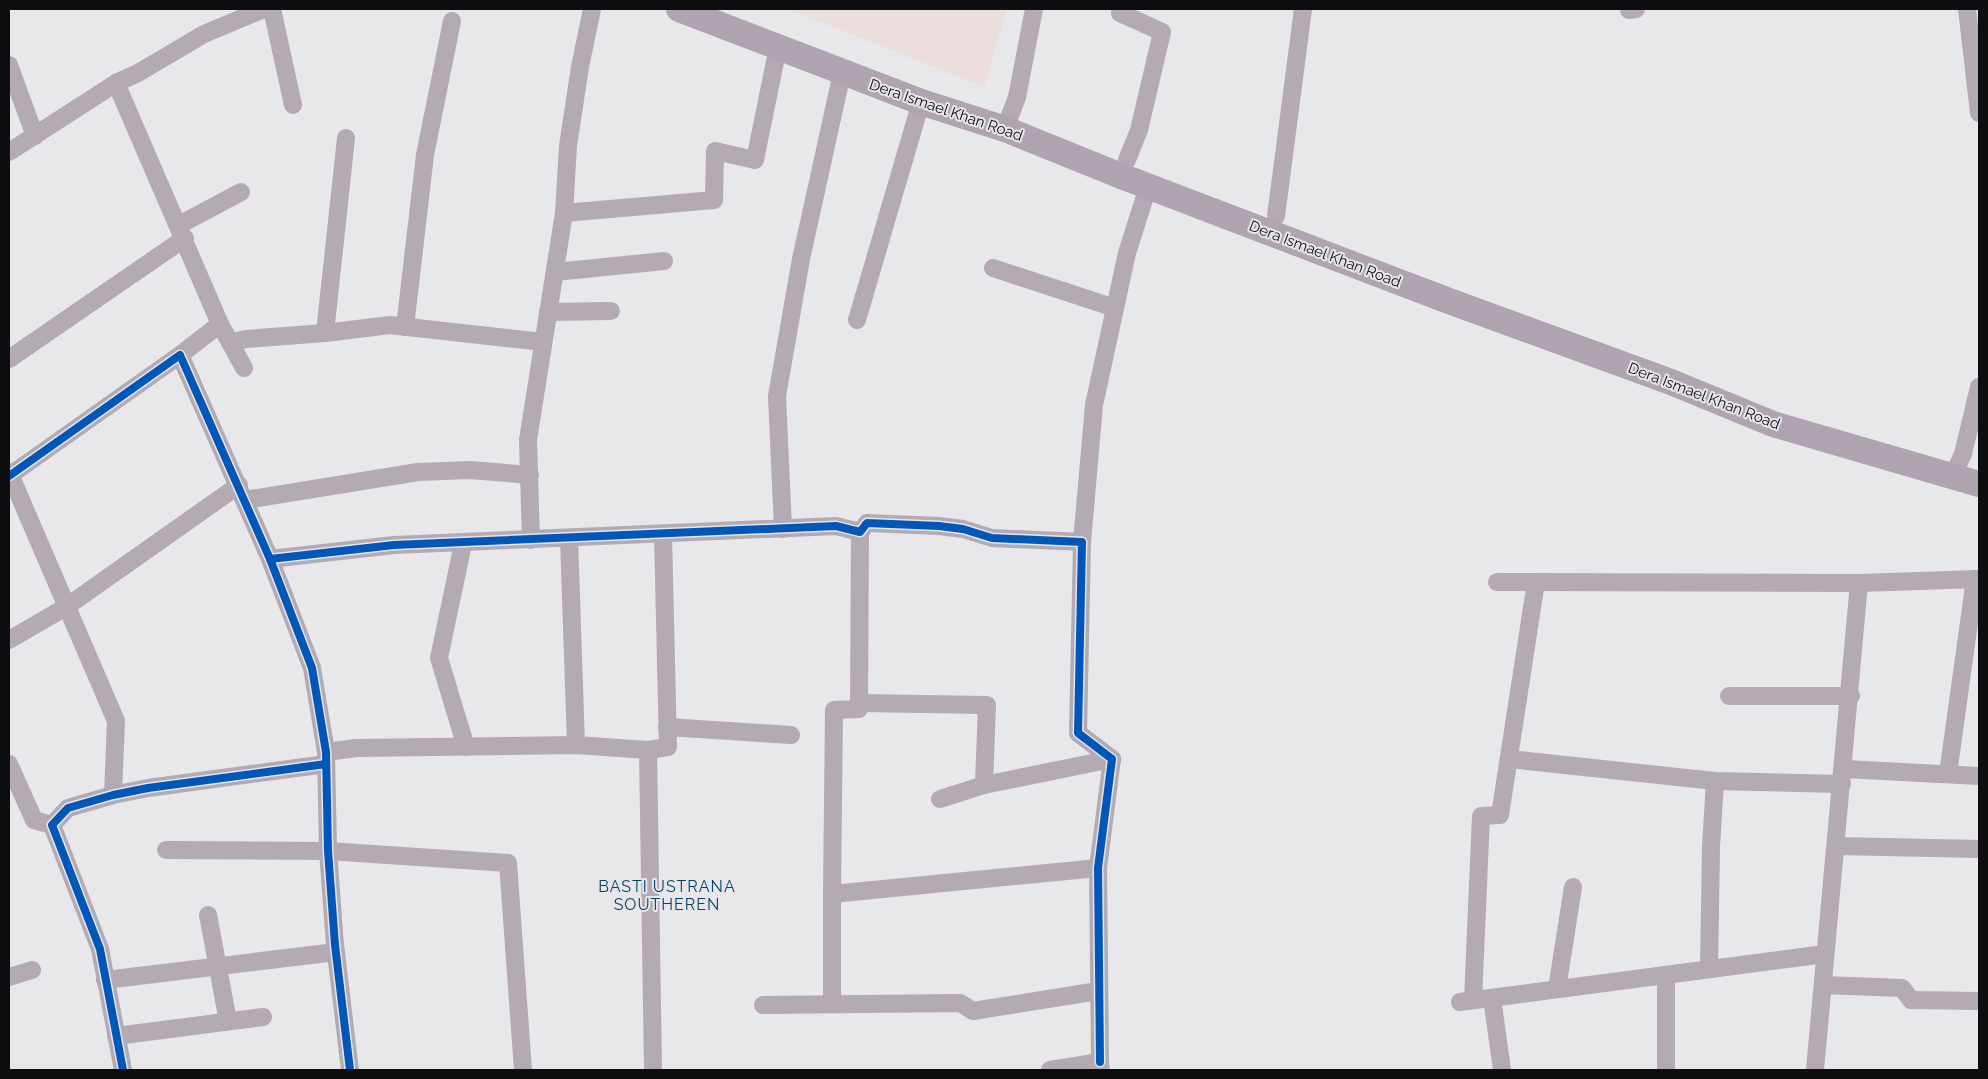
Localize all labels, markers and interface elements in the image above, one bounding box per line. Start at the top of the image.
street label: Dera Ismael Khan Road [867,75,1025,145]
street label: Dera Ismael Khan Road [1247,217,1403,291]
street label: Dera Ismael Khan Road [1626,359,1782,433]
district label: BASTI USTRANA SOUTHEREN [598,877,736,914]

